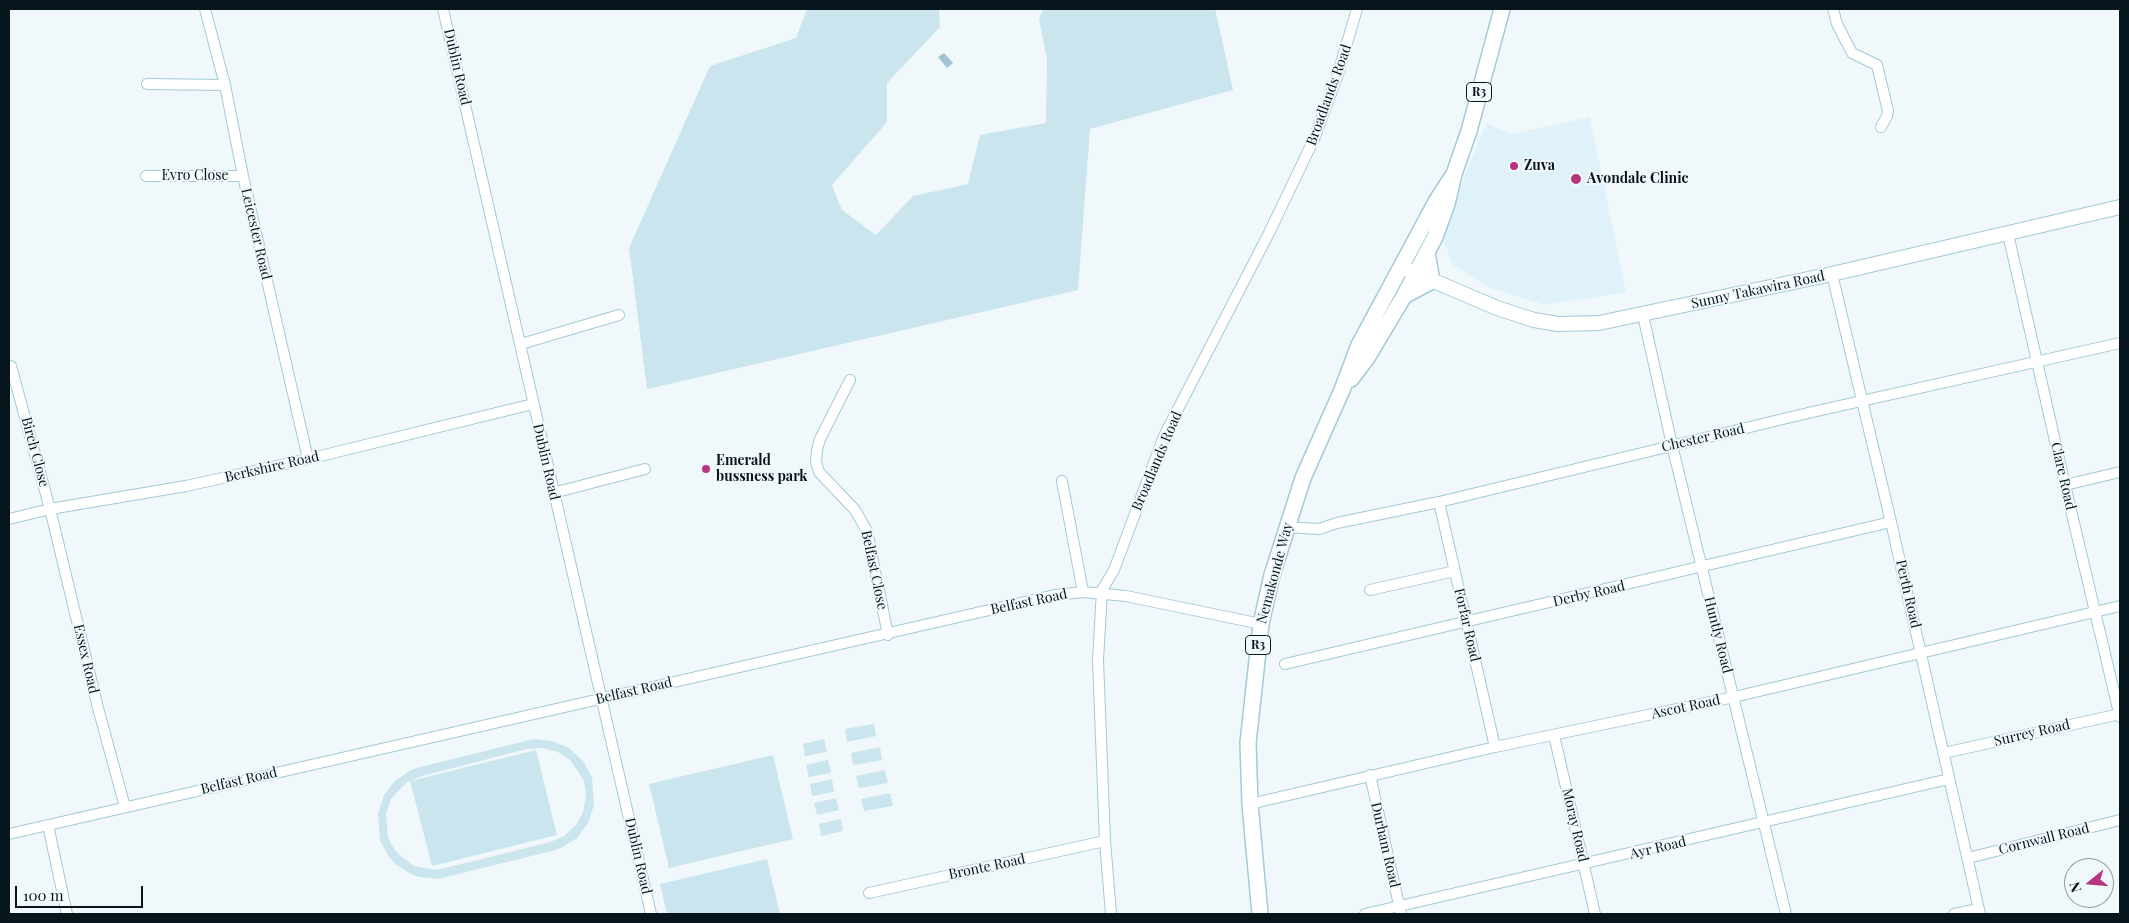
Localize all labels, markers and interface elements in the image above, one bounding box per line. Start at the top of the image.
street label: Dublin Road [440,27,474,107]
street label: Broadlands Road [1303,42,1355,148]
road number: R3 [1466,82,1492,101]
place label: Zuva [1524,158,1555,174]
marker: Zuva [1508,160,1520,172]
street label: Evro Close [162,168,228,184]
place label: Avondale Clinic [1587,171,1688,187]
marker: Avondale Clinic [1569,172,1583,186]
street label: Leicester Road [237,187,275,281]
street label: Sunny Takawira Road [1690,268,1826,312]
street label: Broadlands Road [1128,409,1186,513]
street label: Birch Close [18,415,52,489]
street label: Chester Road [1660,420,1746,456]
street label: Dublin Road [529,422,563,502]
street label: Clare Road [2047,441,2079,511]
street label: Berkshire Road [223,448,321,486]
place label: Emerald bussness park [716,453,807,486]
marker: Emerald bussness park [700,463,712,475]
street label: Nemakonde Way [1253,521,1297,625]
street label: Belfast Close [857,529,891,611]
street label: Perth Road [1892,558,1924,630]
street label: Derby Road [1551,578,1627,610]
street label: Belfast Road [989,586,1069,618]
street label: Forfar Road [1450,587,1484,663]
street label: Huntly Road [1700,595,1736,675]
street label: Essex Road [70,623,102,695]
road number: R3 [1246,636,1270,654]
street label: Belfast Road [594,674,674,708]
street label: Ascot Road [1650,692,1722,722]
street label: Surrey Road [1992,716,2072,750]
street label: Belfast Road [199,764,279,798]
street label: Moray Road [1558,787,1592,863]
street label: Durham Road [1367,801,1403,889]
street label: Dublin Road [621,816,655,896]
street label: Cornwall Road [1997,820,2091,858]
street label: Ayr Road [1628,833,1688,863]
street label: Bronte Road [947,851,1027,883]
north arrow [2064,858,2114,908]
scale bar [18,876,145,908]
text: N [2065,880,2086,895]
text: 100 m [23,885,64,905]

